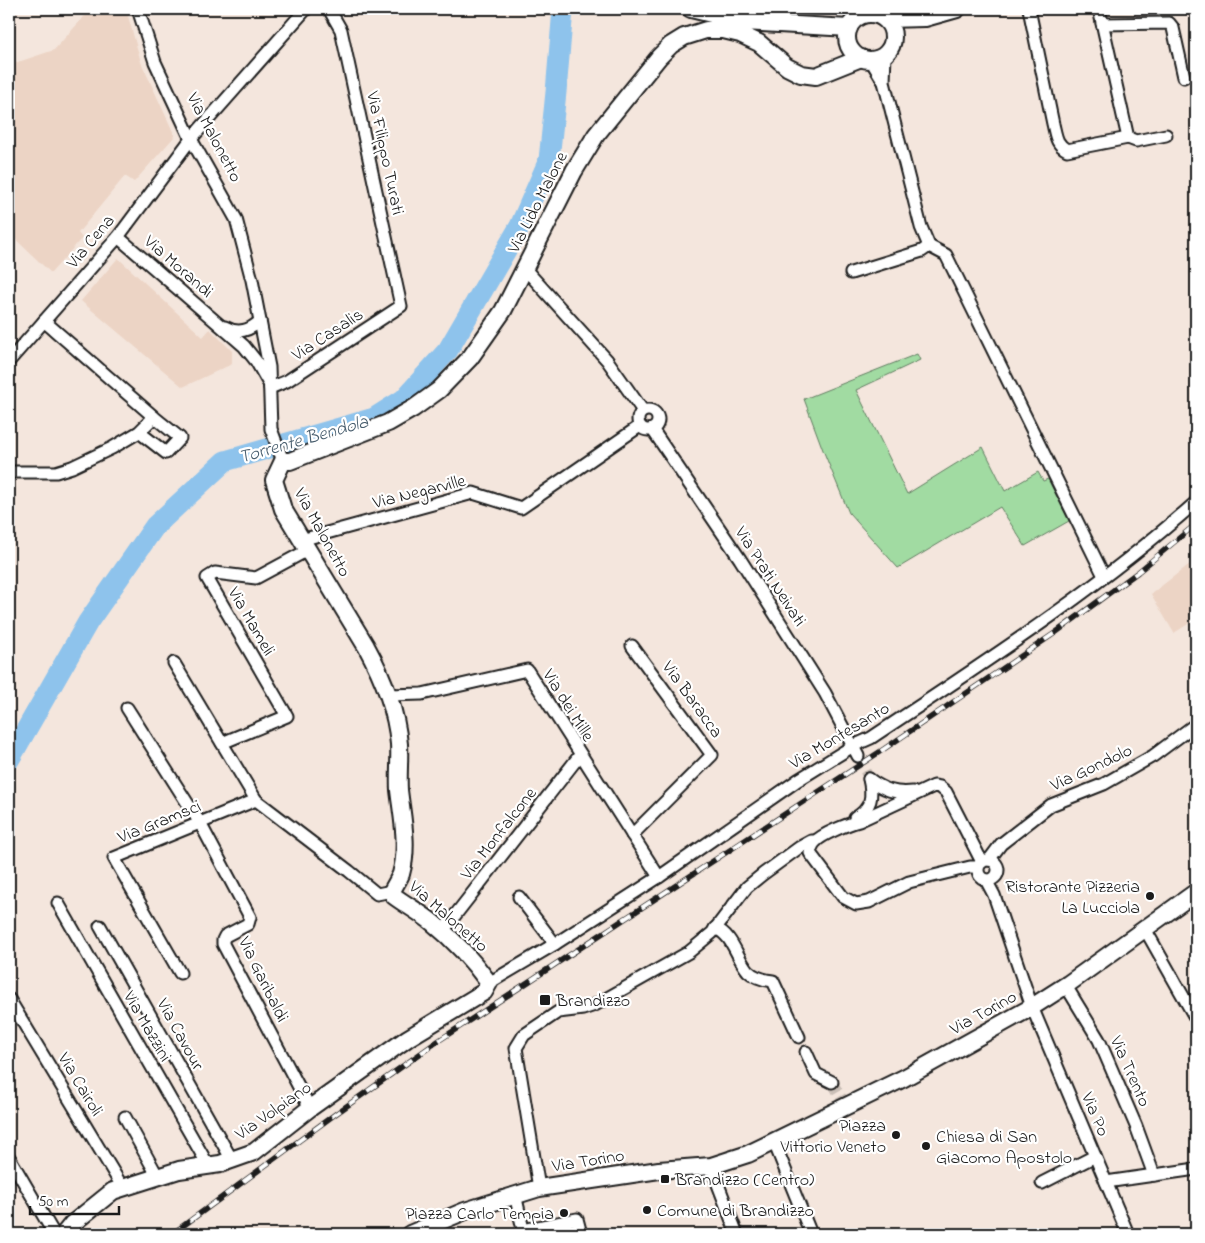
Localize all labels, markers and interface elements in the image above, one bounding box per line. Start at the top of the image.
street label: Via Malonetto [178,88,248,187]
street label: Via Filippo Turati [358,88,410,217]
street label: Via Lido Malone [502,147,576,259]
street label: Via Cena [61,210,122,276]
street label: Via Morandi [136,229,218,305]
street label: Via Casalis [286,303,369,369]
water label: Torrente Bendola [236,409,372,472]
street label: Via Negarville [369,469,470,518]
street label: Via Malonetto [286,483,356,582]
street label: Via Prati Neivati [727,521,811,632]
street label: Via Mameli [220,582,280,661]
street label: Via Baracca [654,655,728,744]
street label: Via dei Mille [534,664,600,748]
street label: Via Montesanto [784,696,895,778]
street label: Via Gondolo [1046,739,1137,800]
street label: Via Monfalcone [454,782,545,887]
street label: Via Gramsci [113,794,205,852]
street label: Via Malonetto [401,875,493,960]
place label: Ristorante Pizzeria La Lucciola [1005,875,1140,922]
marker: Ristorante Pizzeria La Lucciola [1144,890,1156,902]
street label: Via Garibaldi [230,932,294,1027]
street label: Via Torino [945,985,1022,1043]
street label: Via Mazzini [115,986,177,1067]
place label: Brandizzo [555,989,630,1015]
street label: Via Cavour [148,993,210,1076]
marker: Brandizzo [538,993,552,1007]
street label: Via Trento [1102,1031,1156,1111]
street label: Via Cairoli [50,1047,109,1122]
street label: Via Volpiano [230,1076,318,1148]
street label: Via Po [1073,1088,1115,1141]
place label: Piazza Vittorio Veneto [779,1114,886,1161]
place label: Chiesa di San Giacomo Apostolo [936,1125,1072,1172]
marker: Piazza Vittorio Veneto [890,1129,902,1141]
marker: Chiesa di San Giacomo Apostolo [920,1140,932,1152]
street label: Via Torino [549,1143,626,1181]
place label: Brandizzo (Centro) [674,1168,814,1194]
marker: Brandizzo (Centro) [659,1173,671,1185]
scale bar [30,1183,119,1215]
text: 50 m [38,1191,69,1213]
place label: Comune di Brandizzo [657,1199,814,1225]
place label: Piazza Carlo Tempia [405,1202,554,1228]
marker: Comune di Brandizzo [641,1204,653,1216]
marker: Piazza Carlo Tempia [558,1207,570,1219]

